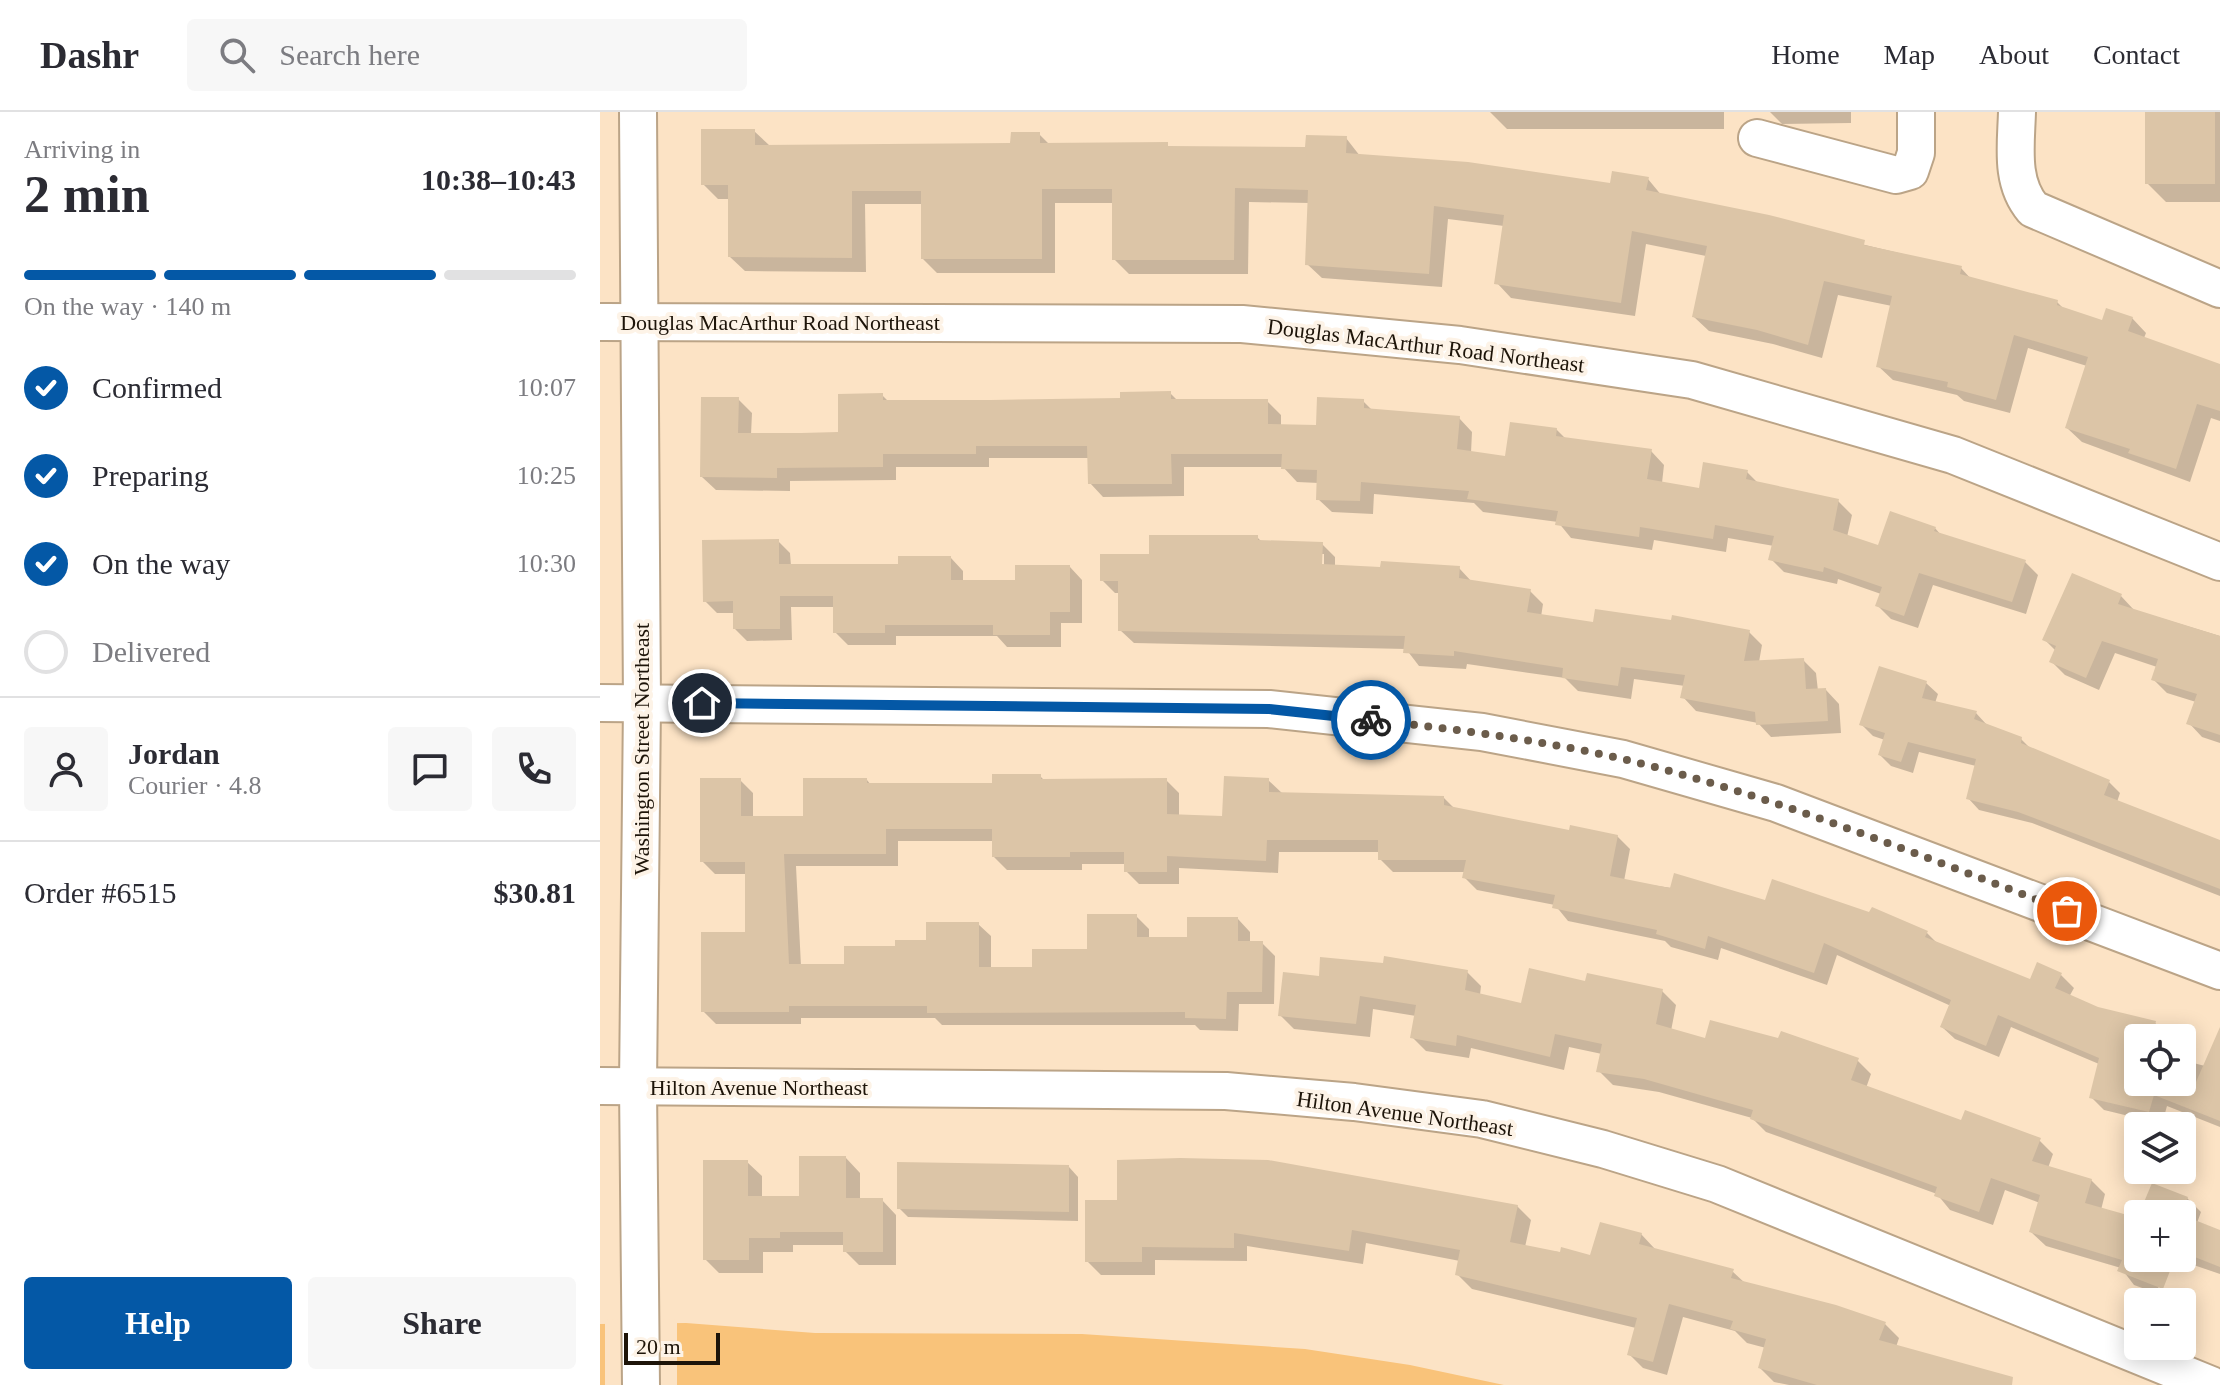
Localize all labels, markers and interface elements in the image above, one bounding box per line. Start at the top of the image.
search box [187,19,747,91]
icon: search [215,33,259,77]
text: Dashr [40,34,139,76]
text: Search here [279,38,420,71]
text: Home [1771,39,1840,70]
text: Map [1884,39,1935,70]
text: About [1979,39,2049,70]
text: Contact [2093,39,2180,70]
text: Arriving in [24,135,140,164]
text: 10:38–10:43 [421,163,576,196]
text: 2 min [24,166,150,223]
text: On the way · 140 m [24,292,231,321]
street label: Douglas MacArthur Road Northeast [620,310,940,335]
street label: Douglas MacArthur Road Northeast [1266,314,1586,377]
icon: check [24,366,68,410]
text: Confirmed [92,371,222,404]
text: 10:07 [517,373,576,402]
icon: check [24,454,68,498]
text: Preparing [92,459,209,492]
text: 10:25 [517,461,576,490]
icon: check [24,542,68,586]
text: On the way [92,547,230,580]
text: 10:30 [517,549,576,578]
street label: Washington Street Northeast [629,623,654,875]
text: Delivered [92,635,210,668]
pin [668,669,736,737]
courier [1331,680,1411,760]
icon: home [680,681,724,725]
icon: bike [1349,698,1393,742]
button: person [24,727,108,811]
button: chat [388,727,472,811]
button: phone [492,727,576,811]
text: Jordan [128,737,220,770]
text: Courier · 4.8 [128,771,262,800]
text: Order #6515 [24,876,176,909]
text: $30.81 [494,876,576,909]
pin [2033,877,2101,945]
icon: bag [2045,889,2089,933]
map controls [2124,1024,2196,1360]
button: locate [2124,1024,2196,1096]
street label: Hilton Avenue Northeast [650,1075,868,1100]
street label: Hilton Avenue Northeast [1295,1086,1515,1141]
button: layers [2124,1112,2196,1184]
button: + [2124,1200,2196,1272]
button: Help [24,1277,292,1369]
button: Share [308,1277,576,1369]
button: − [2124,1288,2196,1360]
scale bar [624,1329,720,1365]
text: 20 m [636,1334,681,1359]

